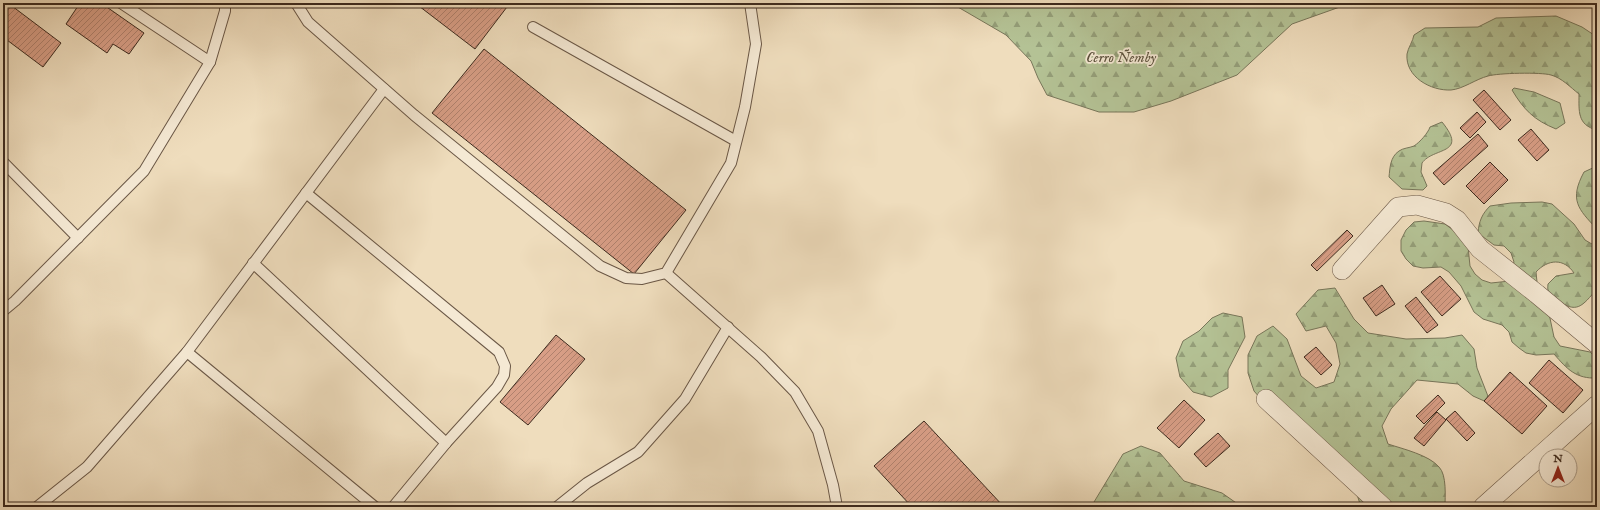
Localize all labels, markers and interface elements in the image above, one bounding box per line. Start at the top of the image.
park label: Cerro Ñemby [1086,48,1156,67]
north arrow [1538,448,1578,488]
text: N [1552,452,1563,466]

